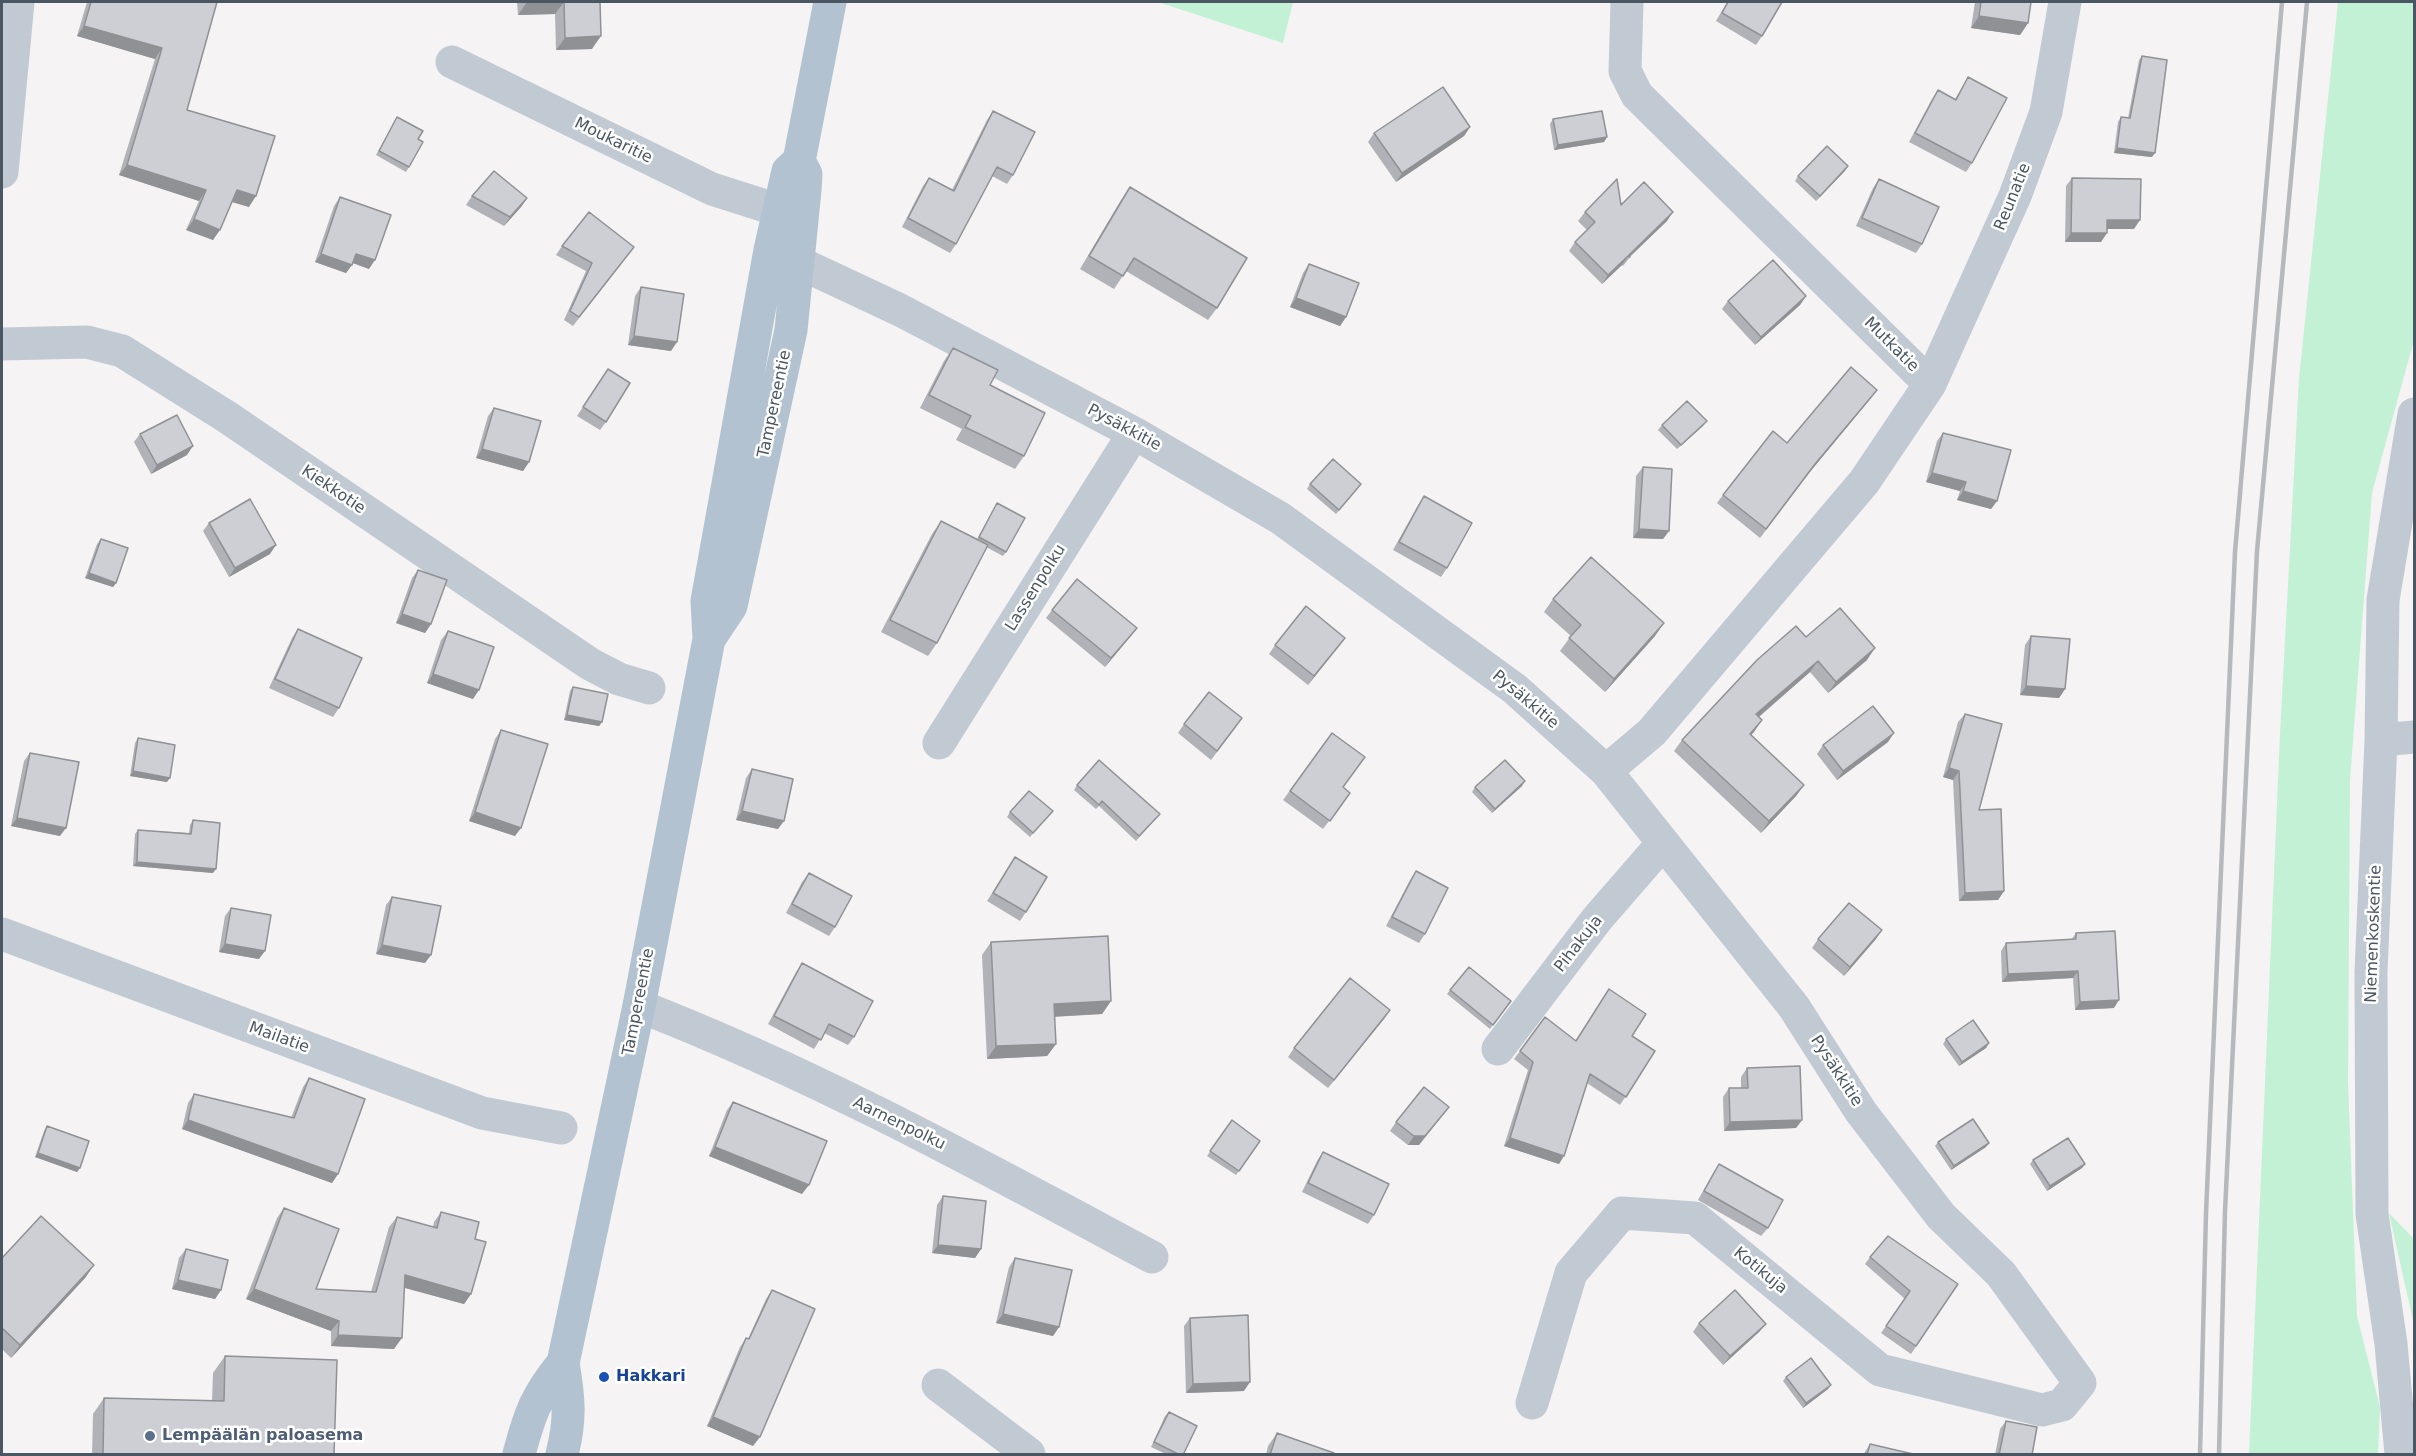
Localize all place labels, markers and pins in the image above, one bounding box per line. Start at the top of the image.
place label: Hakkari [616,1367,686,1387]
marker: Hakkari [597,1370,611,1384]
place label: Lempäälän paloasema [162,1426,363,1446]
marker: Lempäälän paloasema [143,1429,157,1443]

